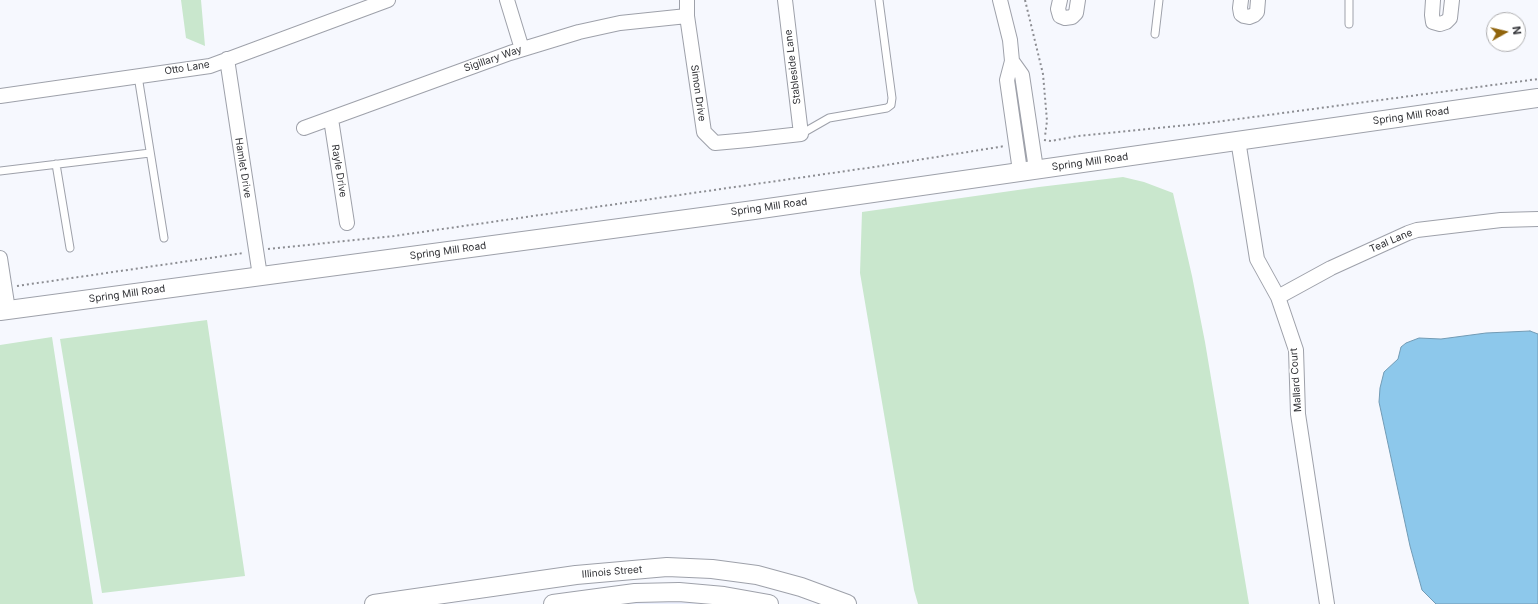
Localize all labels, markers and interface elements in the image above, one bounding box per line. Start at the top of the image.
north arrow [1486,12,1526,52]
text: N [1509,25,1524,36]
street label: Stableside Lane [782,29,804,105]
street label: Sigillary Way [462,43,524,75]
street label: Otto Lane [164,59,210,77]
street label: Simon Drive [688,64,708,122]
street label: Spring Mill Road [1372,105,1450,127]
street label: Hamlet Drive [232,137,254,199]
street label: Rayle Drive [329,144,349,198]
street label: Spring Mill Road [1051,151,1129,173]
street label: Spring Mill Road [730,196,808,218]
street label: Teal Lane [1368,227,1414,255]
street label: Spring Mill Road [409,240,487,262]
street label: Spring Mill Road [88,283,166,305]
street label: Mallard Court [1288,348,1304,412]
street label: Illinois Street [581,563,643,581]

